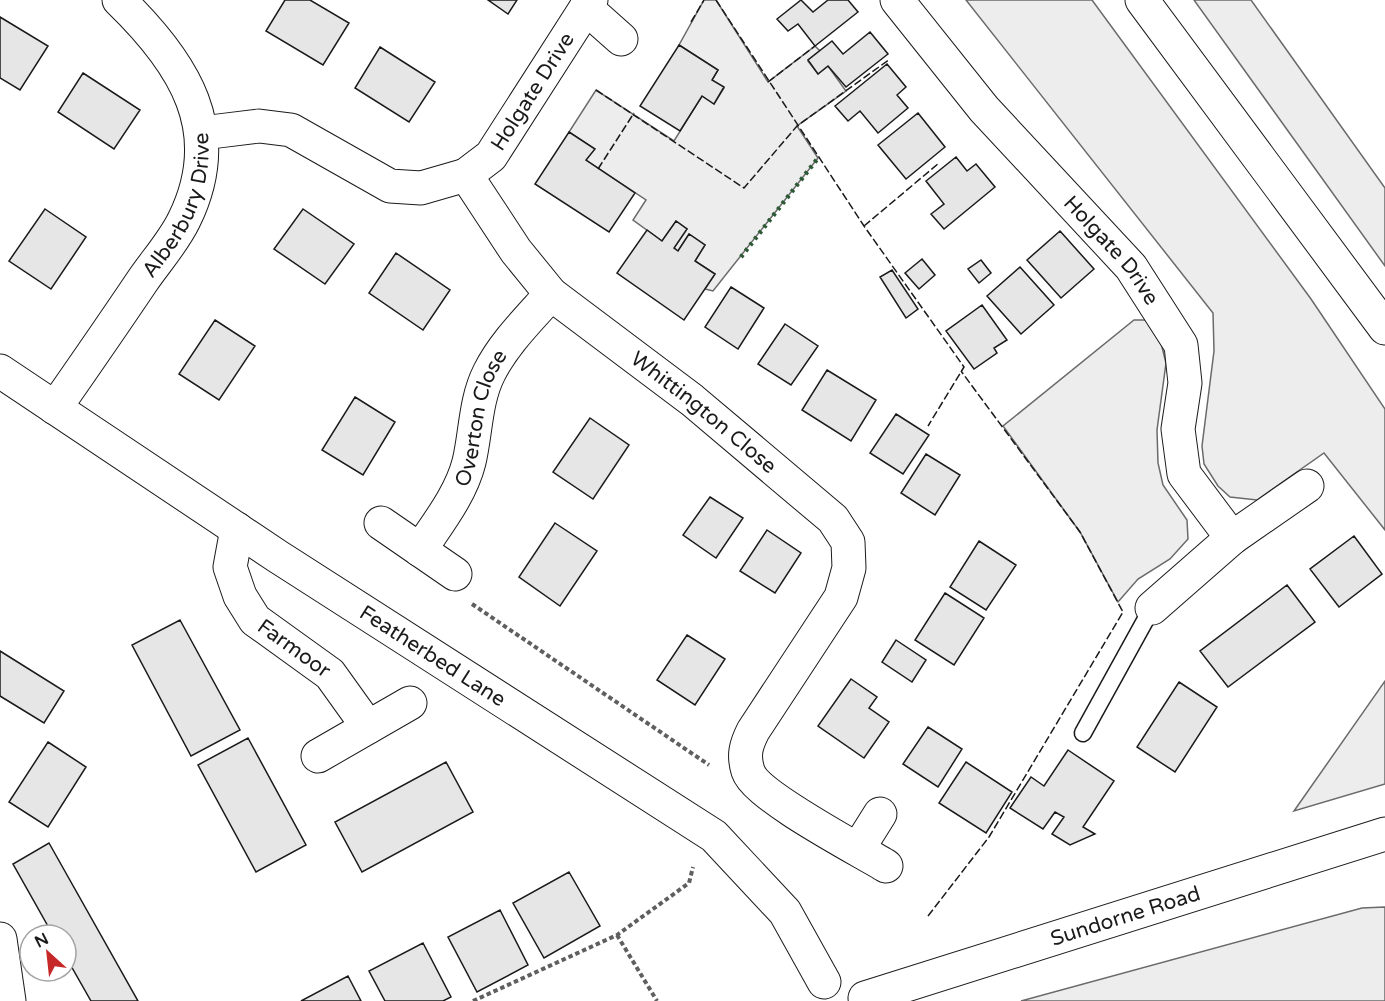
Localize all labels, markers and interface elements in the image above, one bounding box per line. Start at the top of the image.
street label: Holgate Drive [485,28,579,155]
street label: Alberbury Drive [137,131,214,282]
street label: Holgate Drive [1059,190,1164,310]
street label: Overton Close [449,345,512,490]
street label: Whittington Close [626,346,782,479]
street label: Featherbed Lane [355,600,511,712]
street label: Farmoor [253,614,336,683]
street label: Sundorne Road [1047,881,1203,951]
north arrow [18,923,78,983]
text: N [31,929,52,952]

